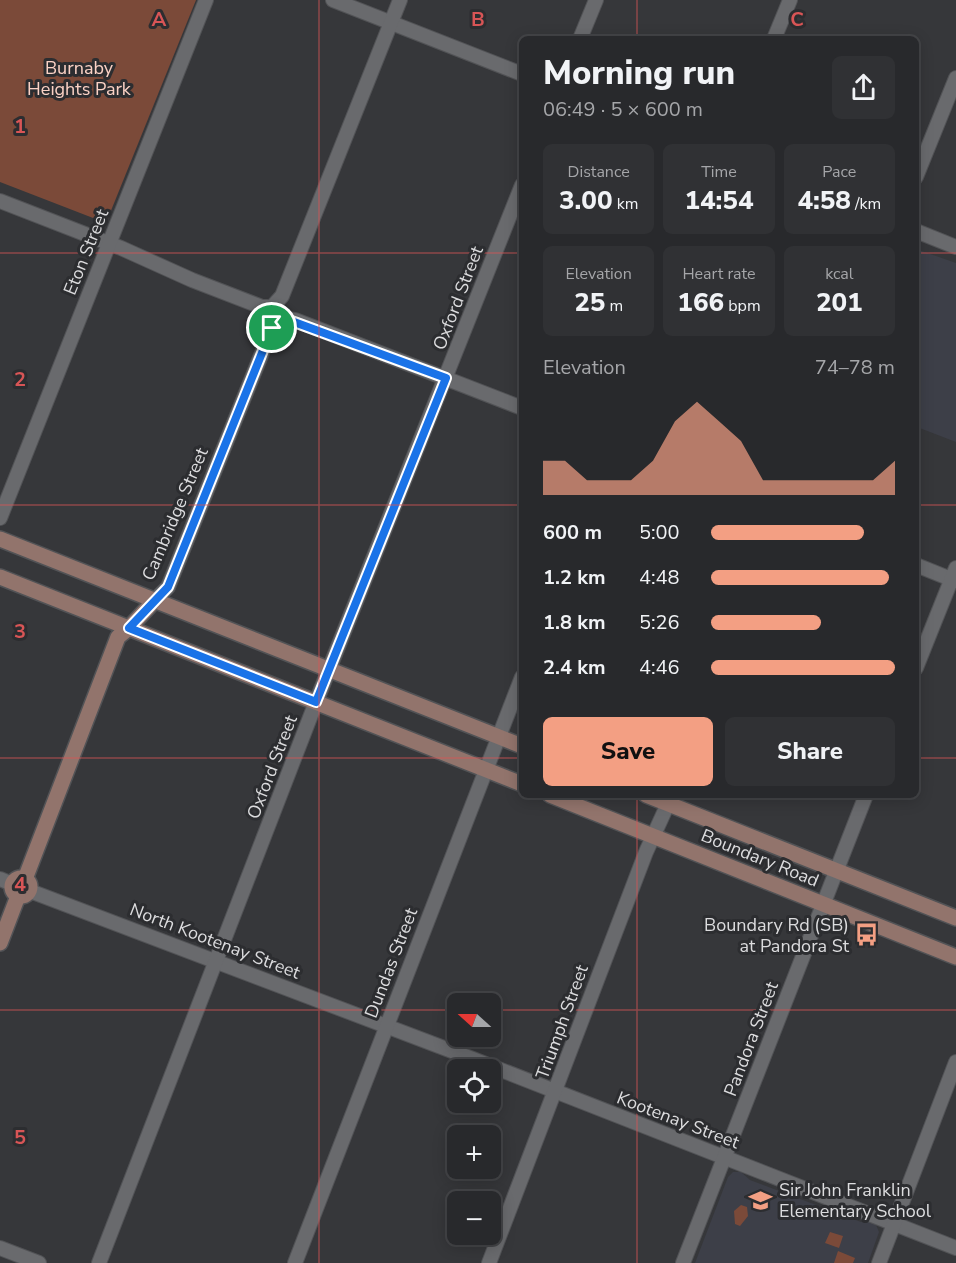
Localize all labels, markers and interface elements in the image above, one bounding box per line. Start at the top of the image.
text: A [152,6,167,33]
text: B [471,6,485,33]
text: C [790,6,804,33]
text: Morning run [543,51,735,96]
park label: Burnaby Heights Park [27,56,132,101]
button: share [832,56,895,119]
text: 06:49 · 5 × 600 m [543,96,703,123]
text: 1 [14,113,26,140]
text: Distance [568,161,630,183]
text: Time [701,161,737,183]
text: Pace [822,161,856,183]
text: 3.00 [559,183,613,218]
text: 14:54 [684,183,754,218]
text: 4:58 [797,183,851,218]
text: km [613,193,638,215]
text: /km [851,193,881,215]
street label: Eton Street [58,205,114,298]
street label: Oxford Street [427,242,489,353]
text: Elevation [566,263,632,285]
text: Heart rate [682,263,756,285]
text: kcal [825,263,854,285]
text: 25 [574,285,605,320]
text: 166 [677,285,724,320]
text: 201 [816,285,863,320]
text: m [605,295,623,317]
text: bpm [724,295,761,317]
pin [246,302,297,353]
icon: arrive [255,311,288,344]
text: Elevation [543,354,626,381]
text: 74–78 m [815,354,895,381]
text: 2 [14,366,26,393]
street label: Cambridge Street [136,443,214,584]
text: 600 m [543,519,602,546]
text: 5:00 [639,519,680,546]
text: 1.2 km [543,564,606,591]
text: 4:48 [639,564,680,591]
text: 1.8 km [543,609,606,636]
text: 5:26 [639,609,680,636]
text: 3 [14,618,26,645]
text: 2.4 km [543,654,606,681]
text: 4:46 [639,654,680,681]
street label: Oxford Street [241,711,303,822]
button: Save [543,717,713,786]
button: Share [725,717,895,786]
street label: Boundary Road [697,823,823,893]
text: 4 [14,871,26,898]
street label: North Kootenay Street [126,897,304,985]
street label: Dundas Street [359,904,423,1021]
place label: Boundary Rd (SB) at Pandora St [704,913,850,958]
bus stop icon: Boundary Rd (SB) at Pandora St [854,922,880,948]
street label: Triumph Street [530,961,594,1083]
street label: Pandora Street [718,978,784,1100]
north arrow [447,993,501,1047]
map controls [447,993,501,1245]
button: locate [447,1059,501,1113]
street label: Kootenay Street [613,1086,743,1155]
text: 5 [14,1124,26,1151]
button: + [447,1125,501,1179]
place label: Sir John Franklin Elementary School [779,1178,932,1223]
school or university icon: Sir John Franklin Elementary School [748,1187,774,1213]
button: − [447,1191,501,1245]

